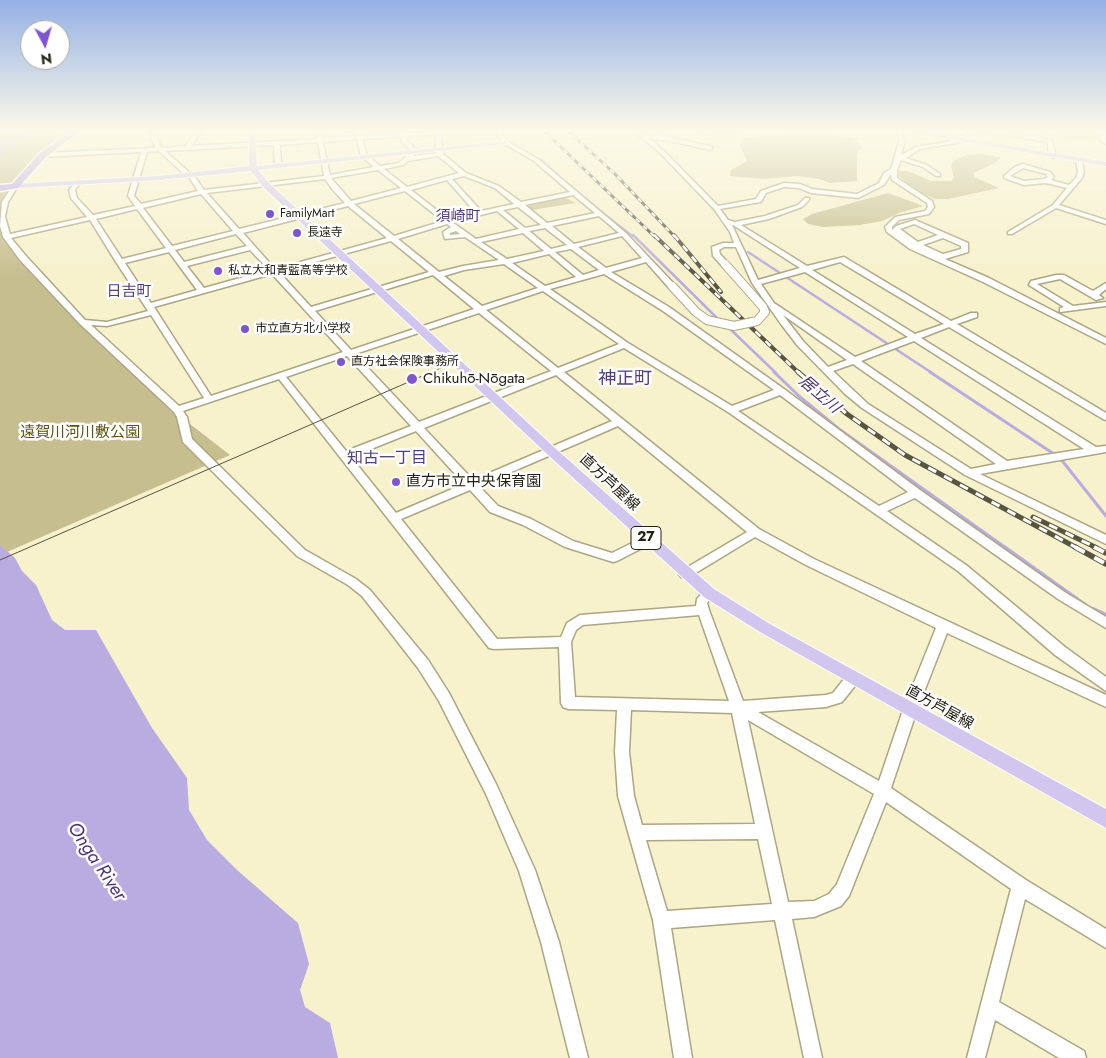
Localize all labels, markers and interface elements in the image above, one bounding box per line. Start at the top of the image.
north arrow [20,20,70,70]
text: N [40,48,53,69]
place label: FamilyMart [280,207,334,221]
marker: FamilyMart [264,208,276,220]
district label: 須崎町 [436,208,480,226]
place label: 長遠寺 [307,226,343,240]
marker: 長遠寺 [291,227,303,239]
place label: 私立大和青藍高等学校 [228,264,348,278]
marker: 私立大和青藍高等学校 [212,265,224,277]
district label: 日吉町 [107,283,151,301]
place label: 市立直方北小学校 [255,322,351,336]
marker: 市立直方北小学校 [239,323,251,335]
place label: 直方社会保険事務所 [351,355,459,369]
marker: 直方社会保険事務所 [335,356,347,368]
district label: 神正町 [598,369,652,391]
place label: Chikuhō-Nōgata [423,370,525,388]
marker: Chikuhō-Nōgata [405,372,419,386]
water label: 居立川 [795,372,843,418]
park label: 遠賀川河川敷公園 [20,424,140,442]
district label: 知古一丁目 [347,449,427,469]
street label: 直方芦屋線 [575,451,643,515]
place label: 直方市立中央保育園 [406,473,541,491]
marker: 直方市立中央保育園 [390,476,402,488]
road number: 27 [631,526,661,550]
street label: 直方芦屋線 [902,682,976,734]
water label: Onga River [61,818,131,906]

